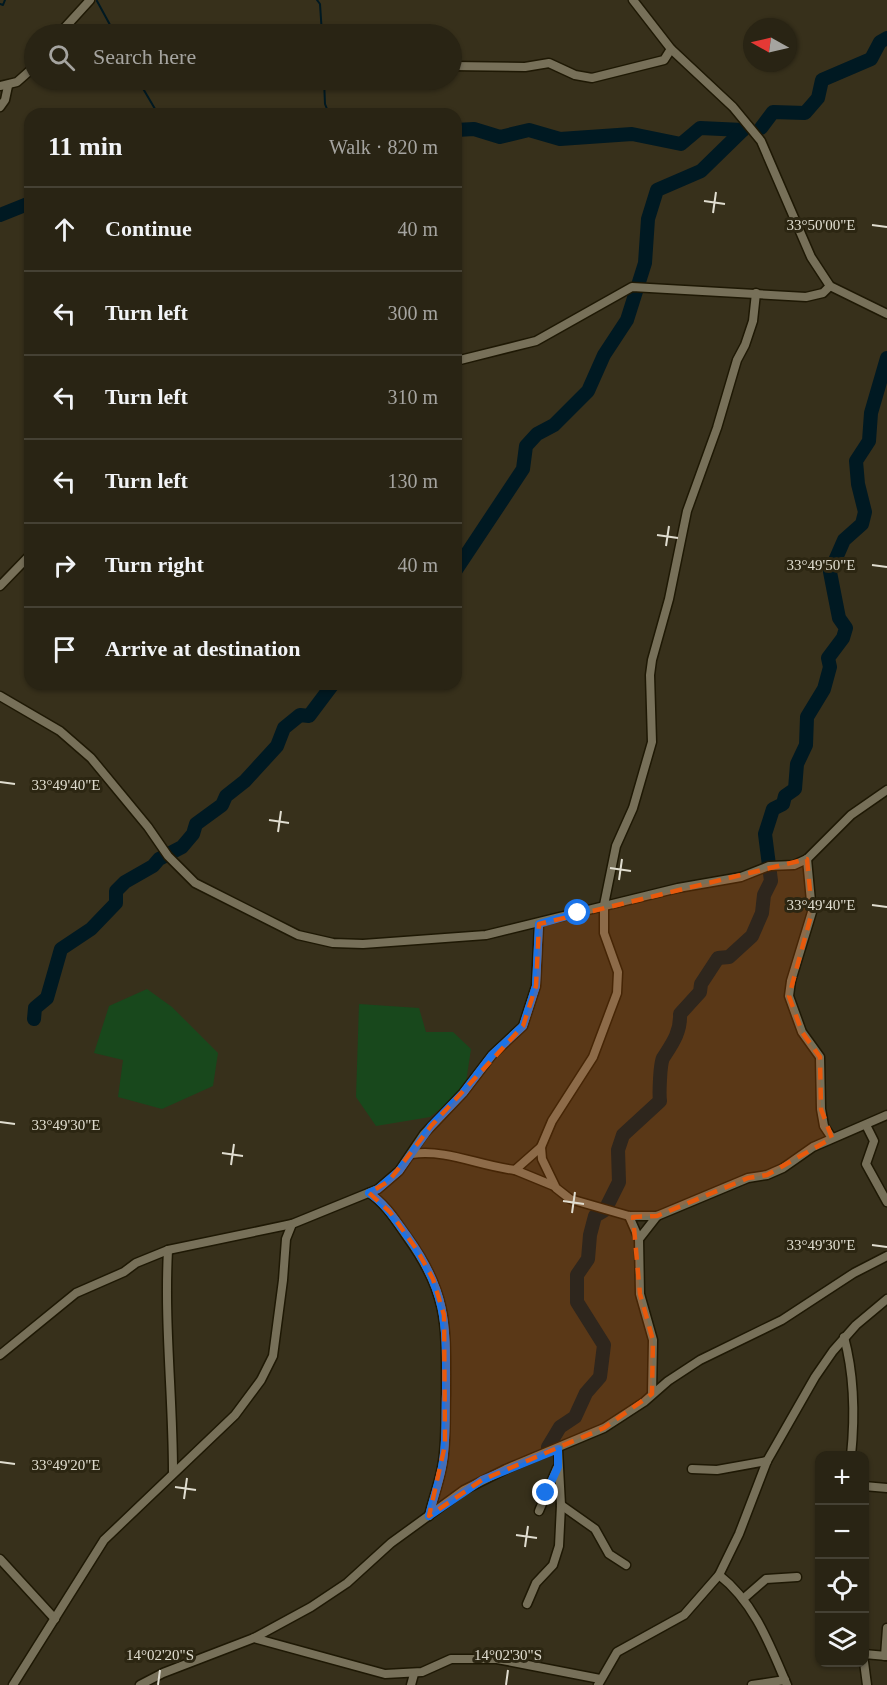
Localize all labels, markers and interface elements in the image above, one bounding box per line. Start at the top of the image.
north arrow [743,18,797,72]
search box [24,24,462,90]
icon: search [45,41,78,74]
text: Search here [93,44,196,69]
text: 11 min [48,132,122,161]
text: Walk · 820 m [329,136,438,158]
icon: ahead [48,213,81,246]
text: Continue [105,216,192,241]
text: 33°50'00"E [787,217,856,233]
text: 40 m [397,218,438,240]
icon: left [48,297,81,330]
text: Turn left [105,300,188,325]
text: 300 m [387,302,438,324]
icon: left [48,381,81,414]
text: Turn left [105,384,188,409]
text: 310 m [387,386,438,408]
icon: left [48,465,81,498]
text: Turn left [105,468,188,493]
text: 130 m [387,470,438,492]
icon: right [48,549,81,582]
text: Turn right [105,552,204,577]
text: 40 m [397,554,438,576]
text: 33°49'50"E [787,557,856,573]
icon: arrive [48,633,81,666]
text: Arrive at destination [105,636,301,661]
text: 33°49'40"E [32,777,101,793]
text: 33°49'40"E [787,897,856,913]
route start [564,899,590,925]
text: 33°49'30"E [32,1117,101,1133]
text: 33°49'30"E [787,1237,856,1253]
map controls [815,1451,869,1667]
button: + [815,1451,869,1505]
text: 33°49'20"E [32,1457,101,1473]
route end [532,1479,558,1505]
button: − [815,1505,869,1559]
button: locate [815,1559,869,1613]
button: layers [815,1613,869,1667]
text: 14°02'20"S [126,1647,194,1663]
text: 14°02'30"S [474,1647,542,1663]

